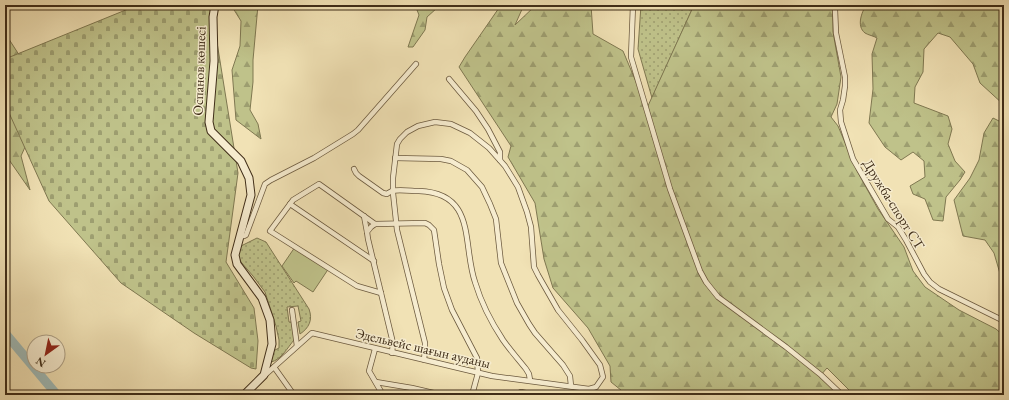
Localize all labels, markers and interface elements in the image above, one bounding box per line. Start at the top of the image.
street label: Оспанов көшесі [188,26,210,116]
street label: Дружба-спорт СТ [859,156,929,253]
street label: Эдельвейс шағын ауданы [354,324,493,372]
north arrow [26,334,66,374]
text: N [33,354,48,371]

